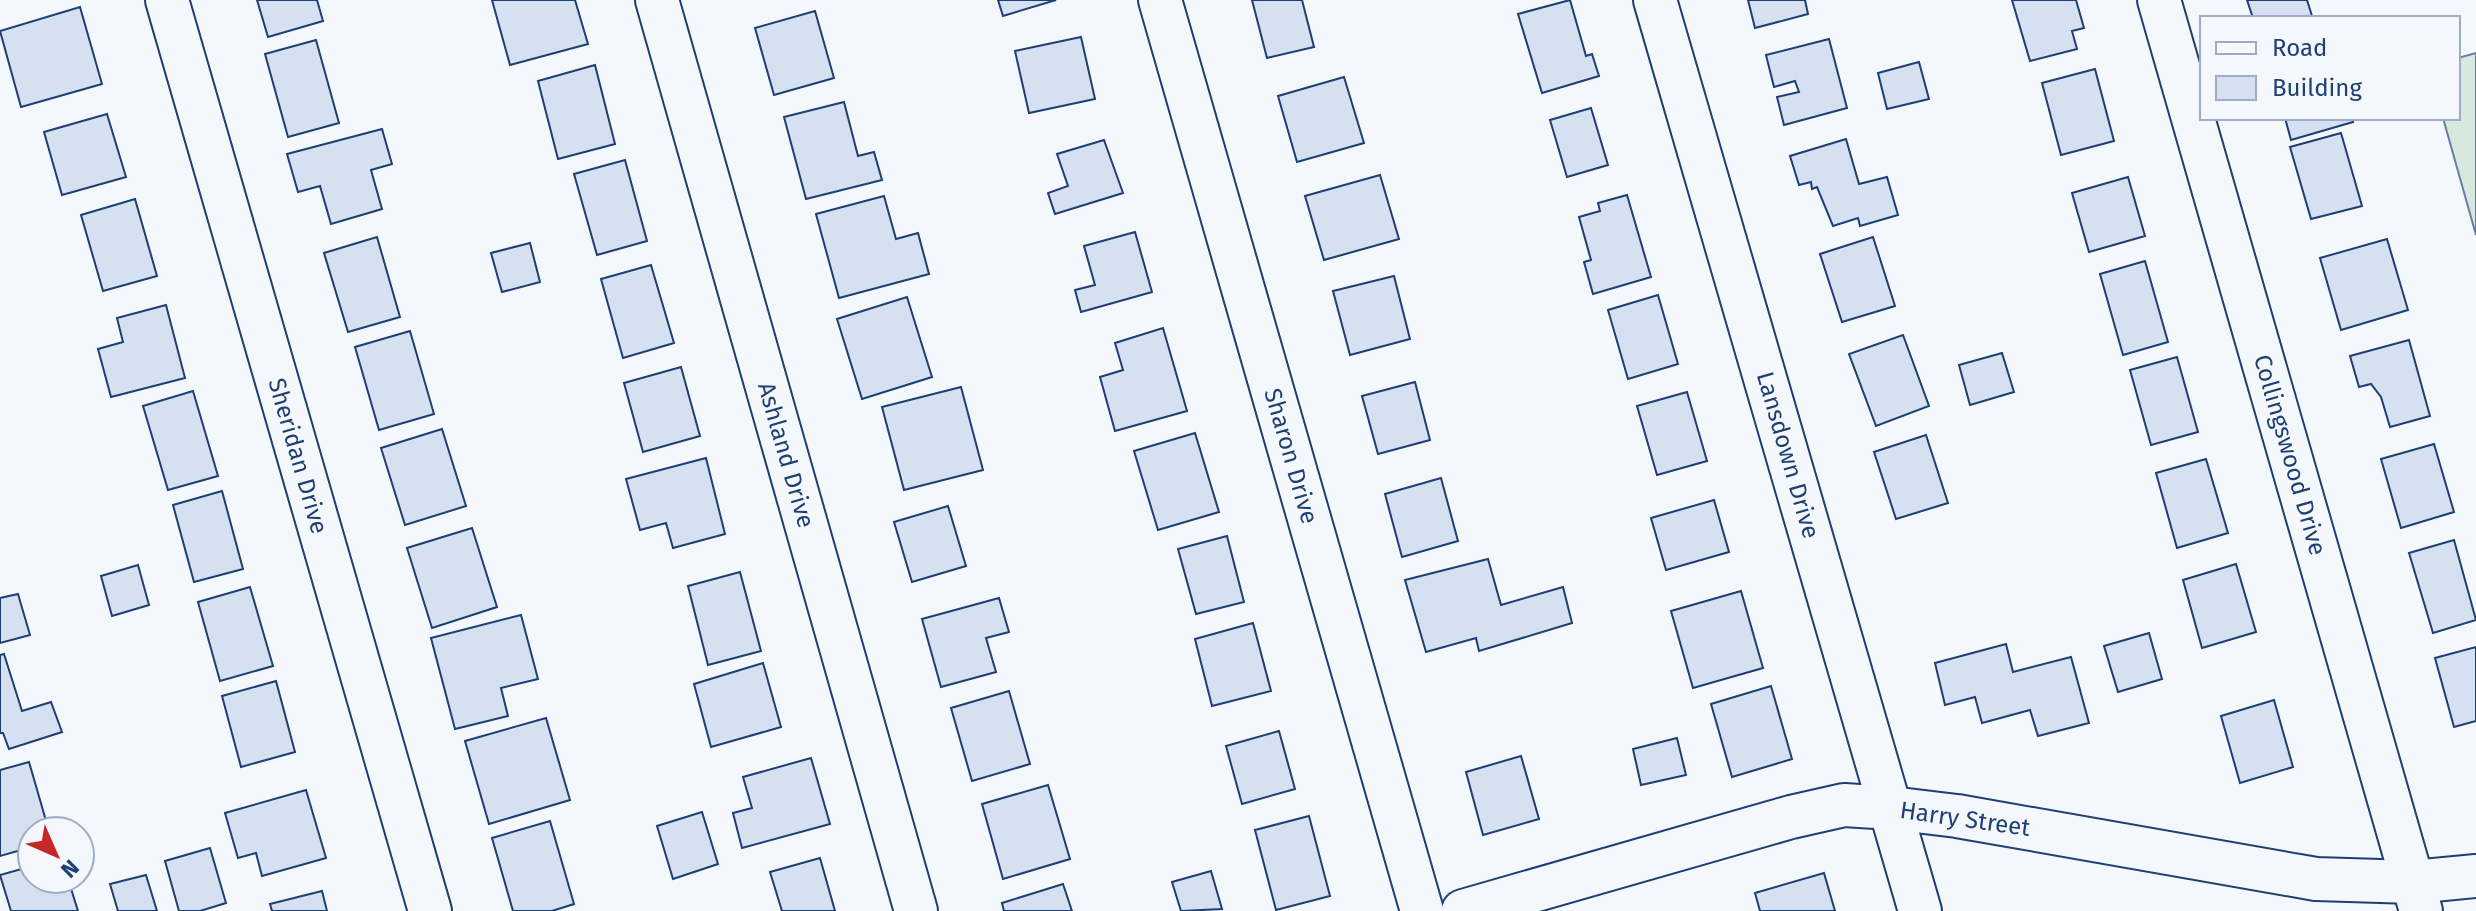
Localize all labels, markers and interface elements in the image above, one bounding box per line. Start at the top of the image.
legend [2200,16,2460,120]
text: Road [2272,34,2327,62]
text: Building [2272,74,2362,102]
street label: Collingswood Drive [2248,351,2332,559]
street label: Lansdown Drive [1751,368,1825,542]
street label: Sheridan Drive [262,375,334,537]
street label: Ashland Drive [752,379,820,531]
street label: Sharon Drive [1258,385,1324,527]
street label: Harry Street [1898,796,2032,842]
north arrow [16,815,96,895]
text: N [55,854,84,883]

